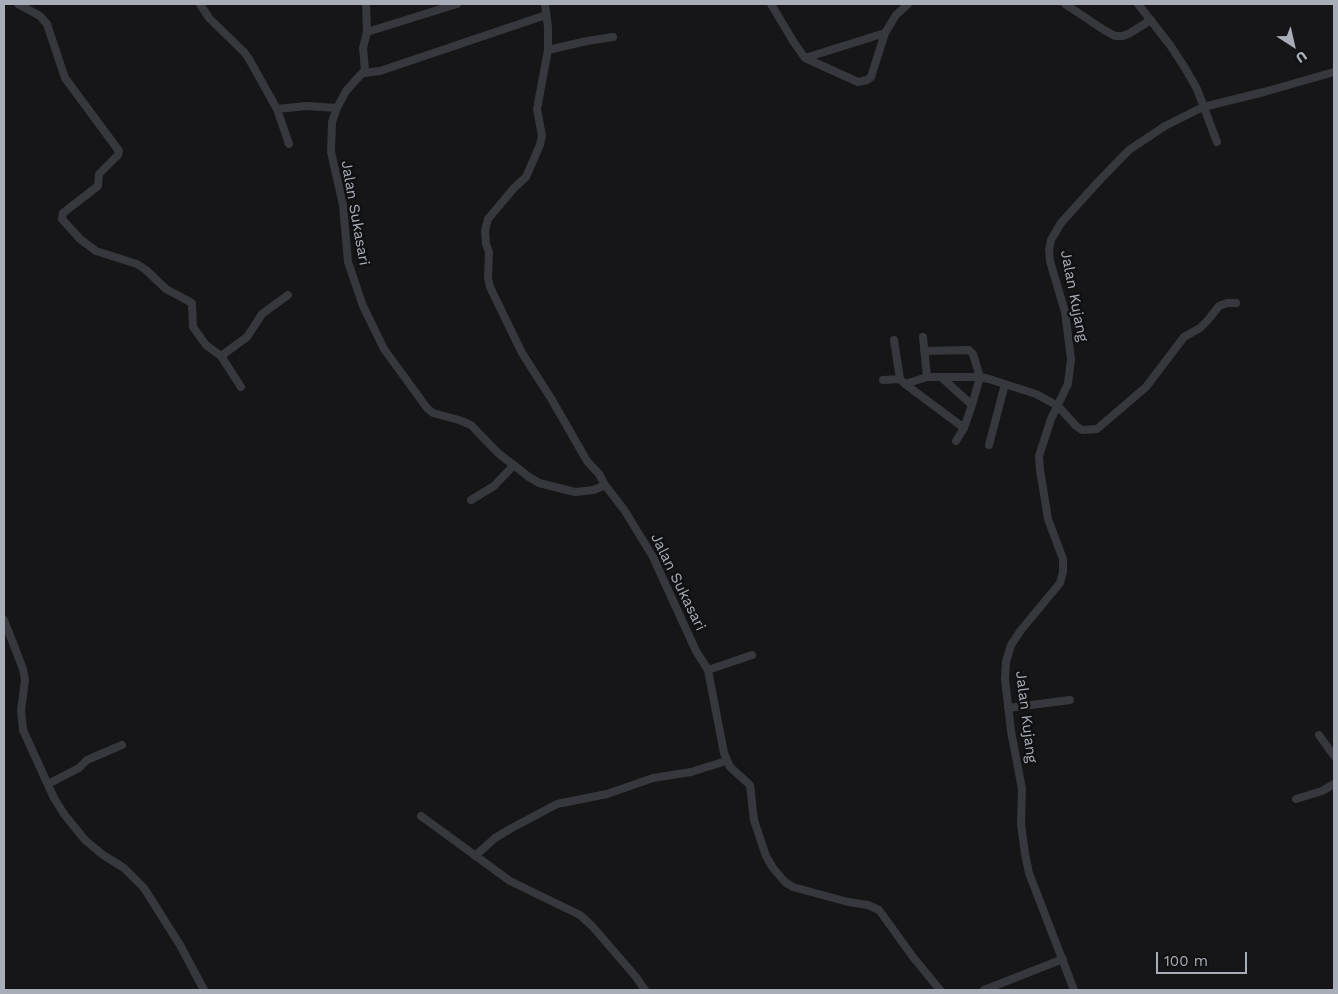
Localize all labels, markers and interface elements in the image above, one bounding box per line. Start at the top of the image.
north arrow [1268,20,1318,70]
text: U [1293,48,1310,67]
street label: Jalan Sukasari [337,159,373,267]
street label: Jalan Kujang [1056,249,1092,343]
street label: Jalan Sukasari [647,530,709,634]
street label: Jalan Kujang [1011,670,1041,764]
scale bar [1158,942,1249,974]
text: 100 m [1164,952,1208,970]

